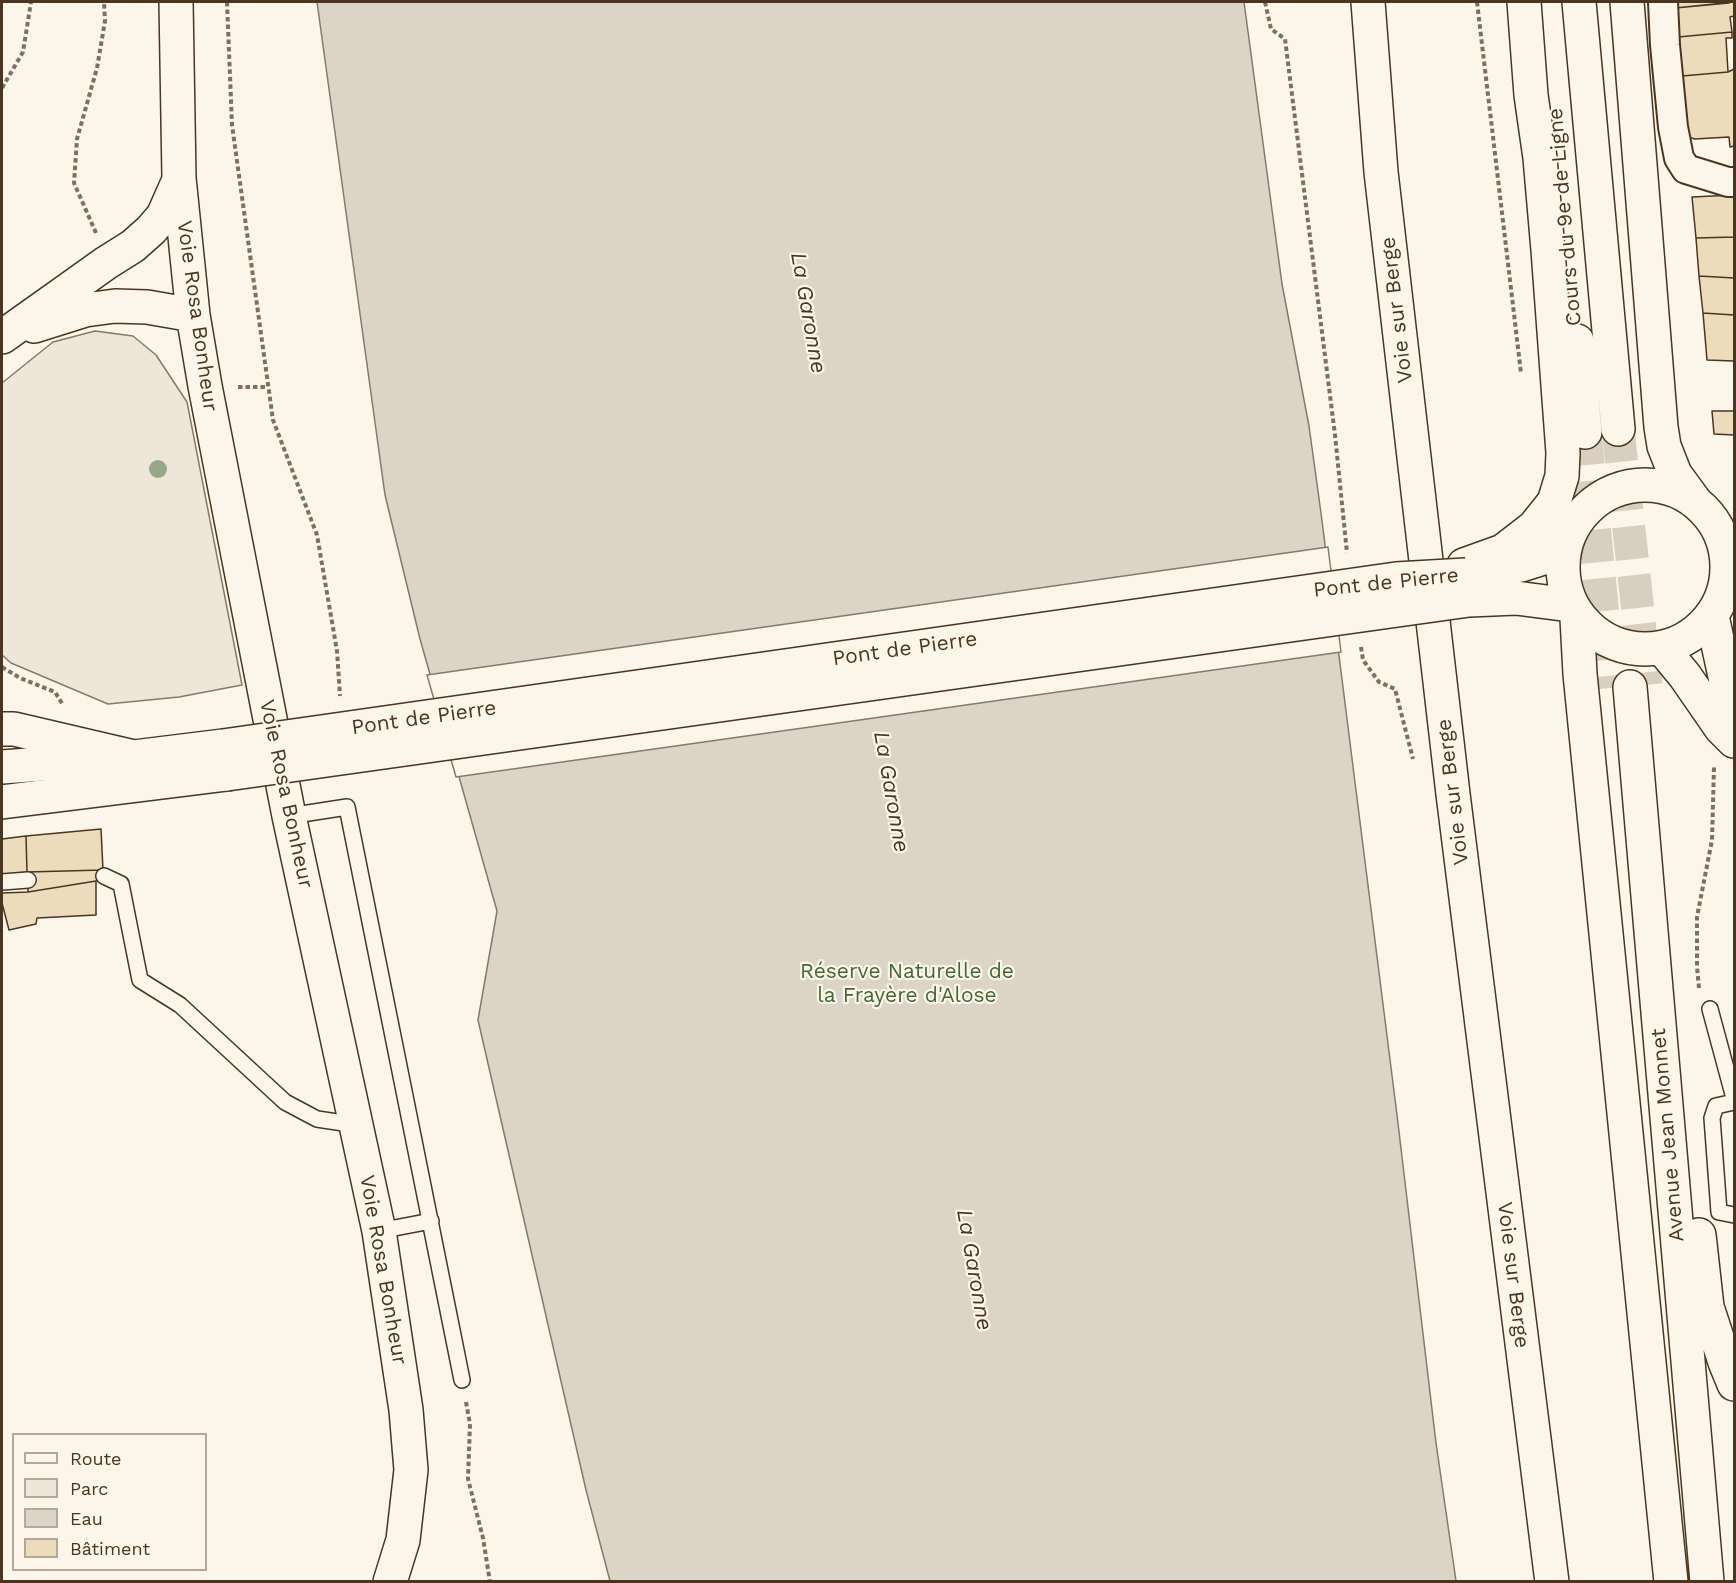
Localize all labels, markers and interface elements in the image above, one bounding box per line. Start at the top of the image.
street label: Cours du 9e de Ligne [1543,107,1587,327]
street label: Voie Rosa Bonheur [171,219,223,413]
street label: Voie sur Berge [1376,236,1418,384]
water label: La Garonne [784,250,832,376]
street label: Pont de Pierre [1312,563,1460,603]
street label: Pont de Pierre [831,626,979,672]
street label: Pont de Pierre [350,695,498,741]
street label: Voie Rosa Bonheur [254,697,318,891]
street label: Voie sur Berge [1432,718,1474,866]
water label: La Garonne [867,729,915,855]
park label: Réserve Naturelle de la Frayère d'Alose [800,959,1014,1009]
street label: Avenue Jean Monnet [1646,1027,1690,1243]
street label: Voie Rosa Bonheur [354,1173,412,1367]
street label: Voie sur Berge [1492,1201,1534,1349]
water label: La Garonne [950,1207,998,1333]
legend [12,1433,207,1571]
text: Route [70,1448,122,1469]
text: Parc [70,1478,108,1499]
text: Eau [70,1508,103,1529]
text: Bâtiment [70,1538,150,1559]

